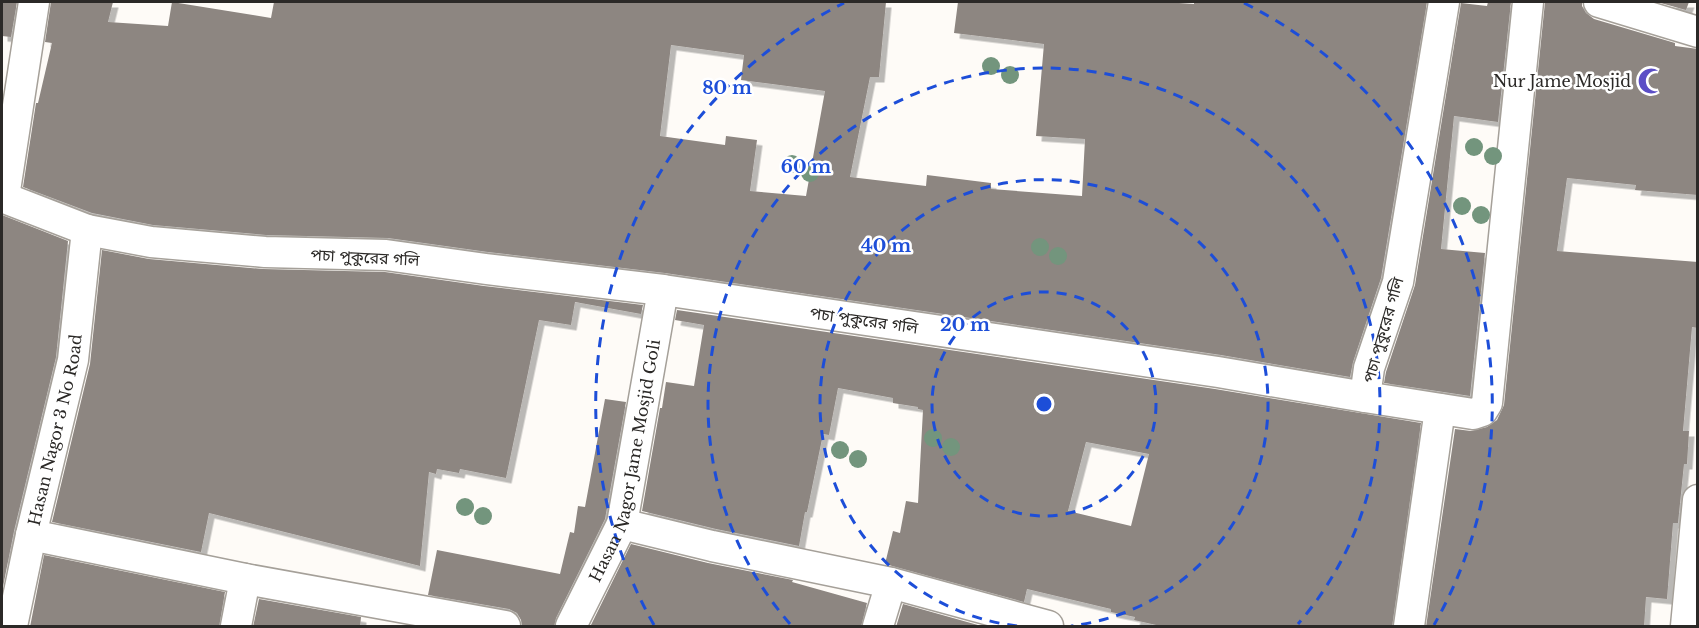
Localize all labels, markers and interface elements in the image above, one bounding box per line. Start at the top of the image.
mosque icon: Nur Jame Mosjid [1636,66,1666,96]
place label: Nur Jame Mosjid [1493,71,1631,91]
text: 80 m [702,77,752,99]
text: 60 m [781,156,831,178]
text: 40 m [861,235,911,257]
street label: পচা পুকুরের গলি [310,244,420,270]
street label: পচা পুকুরের গলি [1358,275,1408,385]
street label: পচা পুকুরের গলি [809,303,920,338]
text: 20 m [940,314,990,336]
street label: Hasan Nagor 3 No Road [24,333,86,528]
street label: Hasan Nagor Jame Mosjid Goli [585,337,664,585]
centre of rings [1034,394,1054,414]

